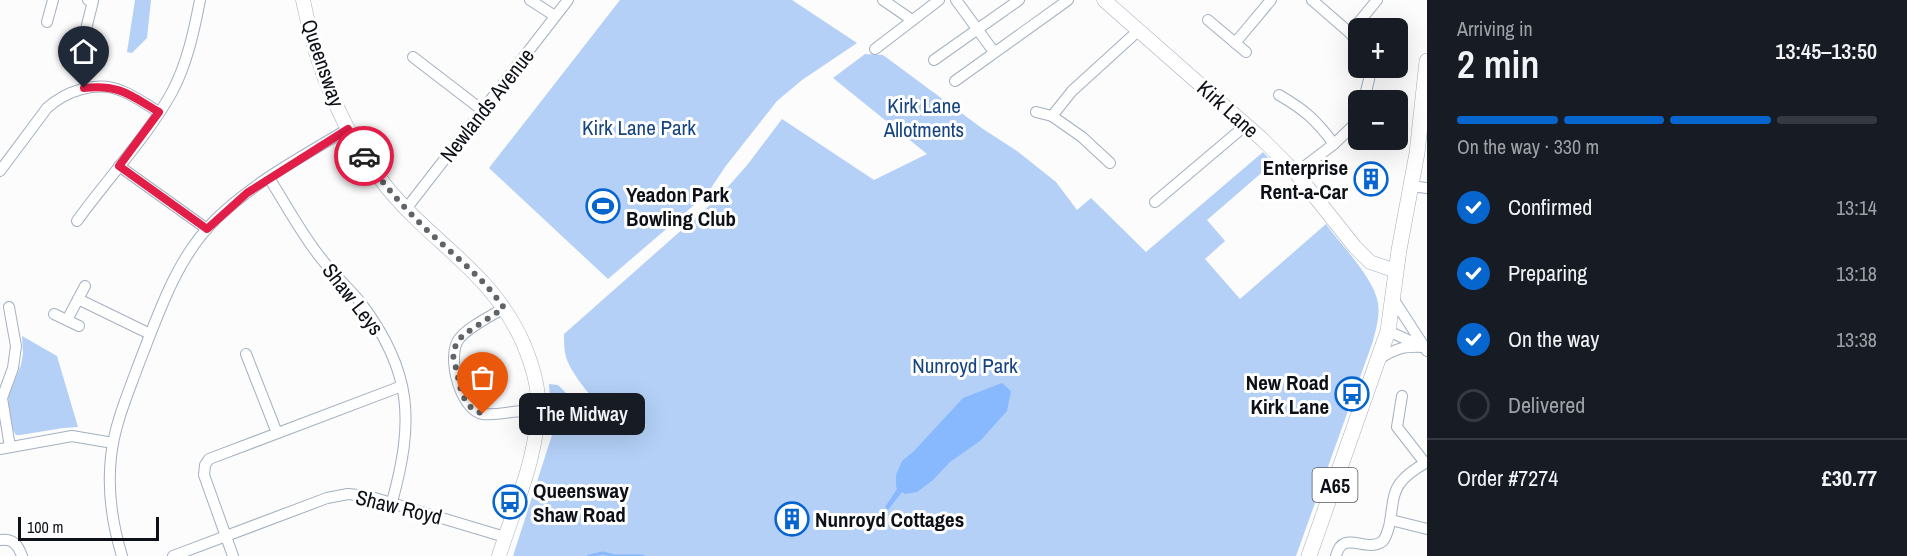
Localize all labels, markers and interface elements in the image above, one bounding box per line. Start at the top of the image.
street label: Queensway [294,15,352,111]
text: Arriving in [1457,15,1533,42]
map controls [1348,18,1408,150]
button: + [1348,18,1408,78]
pin [58,26,109,88]
icon: home [67,35,100,68]
text: 13:45–13:50 [1775,36,1877,66]
text: 2 min [1457,38,1539,90]
street label: Newlands Avenue [433,42,541,168]
street label: Kirk Lane [1191,74,1265,144]
button: − [1348,90,1408,150]
park label: Kirk Lane Allotments [883,91,964,144]
park label: Kirk Lane Park [582,113,696,142]
courier [334,126,394,186]
text: On the way · 330 m [1457,133,1599,160]
icon: car [348,140,381,173]
place label: Enterprise Rent-a-Car [1260,153,1348,206]
building icon: Enterprise Rent-a-Car [1353,161,1389,197]
place label: Yeadon Park Bowling Club [626,180,736,233]
sports icon: Yeadon Park Bowling Club [585,188,621,224]
icon: check [1457,191,1490,224]
text: Confirmed [1508,192,1592,222]
text: 13:14 [1836,194,1877,221]
street label: Shaw Leys [316,257,390,341]
icon: check [1457,257,1490,290]
text: Preparing [1508,258,1587,288]
text: 13:18 [1836,260,1877,287]
icon: check [1457,323,1490,356]
text: On the way [1508,324,1599,354]
text: 13:38 [1836,326,1877,353]
park label: Nunroyd Park [912,351,1018,380]
pin [457,352,508,414]
icon: bag [466,361,499,394]
place label: New Road Kirk Lane [1246,368,1329,421]
bus stop icon: New Road Kirk Lane [1334,376,1370,412]
text: Delivered [1508,390,1585,420]
callout: The Midway [519,393,645,435]
text: The Midway [536,400,628,427]
text: Order #7274 [1457,463,1558,493]
text: £30.77 [1822,463,1877,493]
road number: A65 [1312,468,1358,502]
place label: Queensway Shaw Road [533,476,629,529]
street label: Shaw Royd [353,482,445,532]
bus stop icon: Queensway Shaw Road [492,484,528,520]
building icon: Nunroyd Cottages [774,501,810,537]
place label: Nunroyd Cottages [815,505,964,534]
scale bar [18,514,159,542]
text: 100 m [27,516,63,538]

